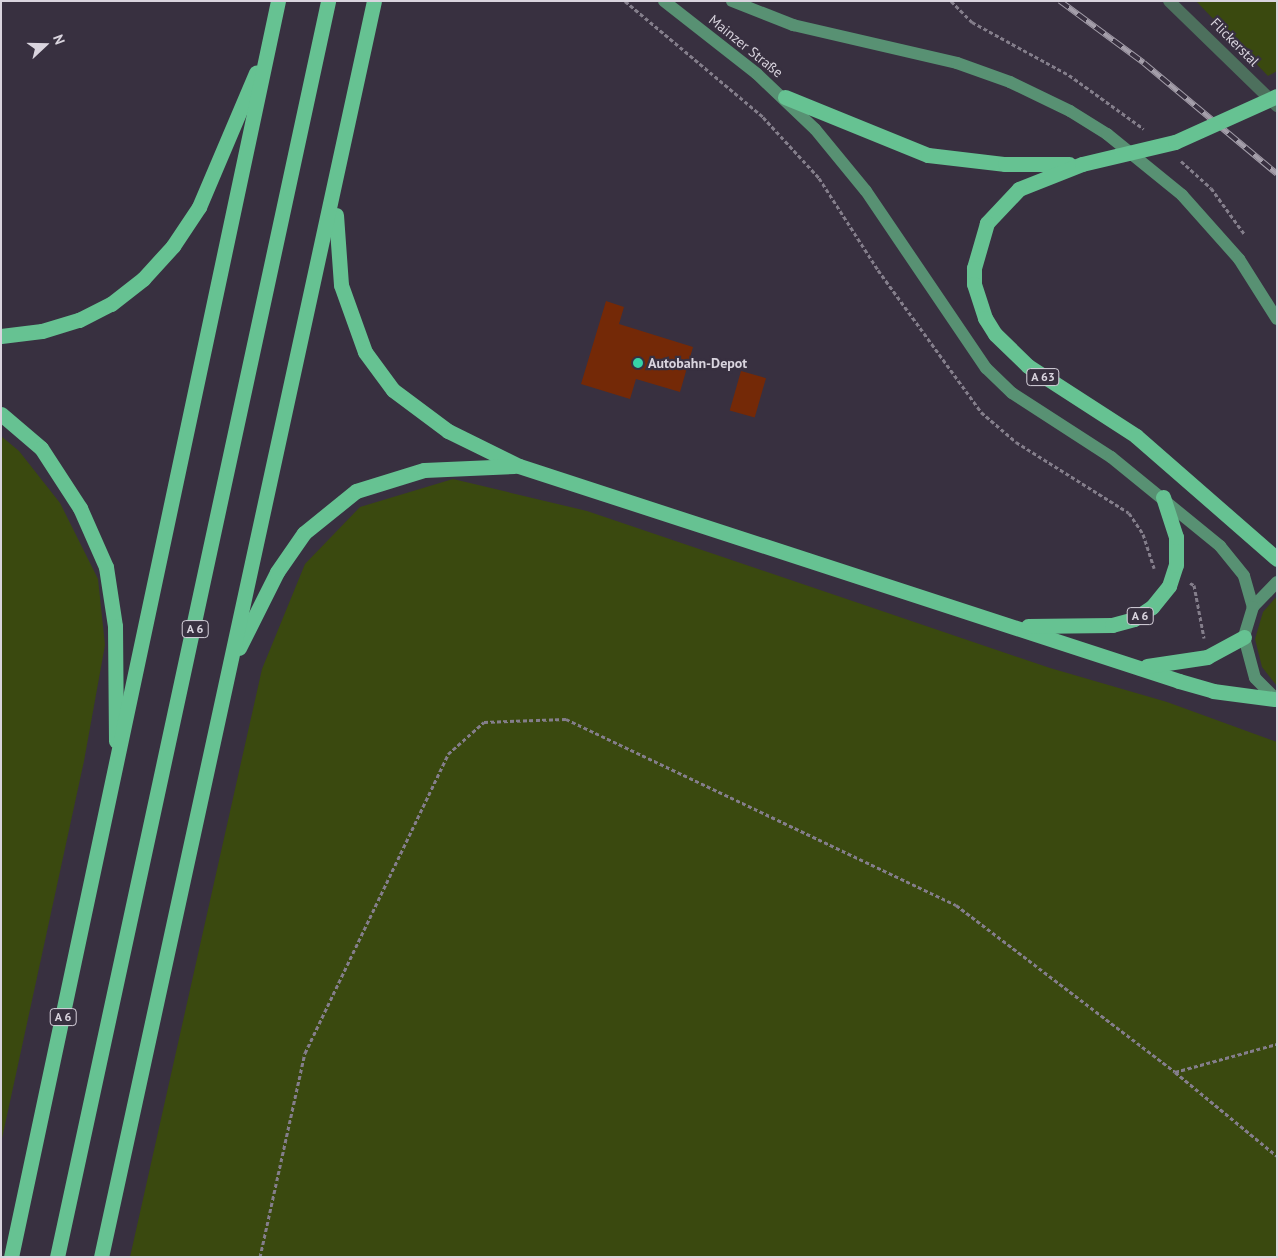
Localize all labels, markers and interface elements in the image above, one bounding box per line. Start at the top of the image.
street label: Mainzer Straße [706,11,786,81]
street label: Flickerstal [1207,14,1263,70]
north arrow [20,20,70,70]
text: N [49,32,69,47]
place label: Autobahn-Depot [648,355,747,371]
marker: Autobahn-Depot [632,357,644,369]
road number: A 63 [1026,368,1060,387]
road number: A 6 [1126,606,1154,626]
road number: A 6 [181,620,209,638]
road number: A 6 [49,1008,77,1026]

